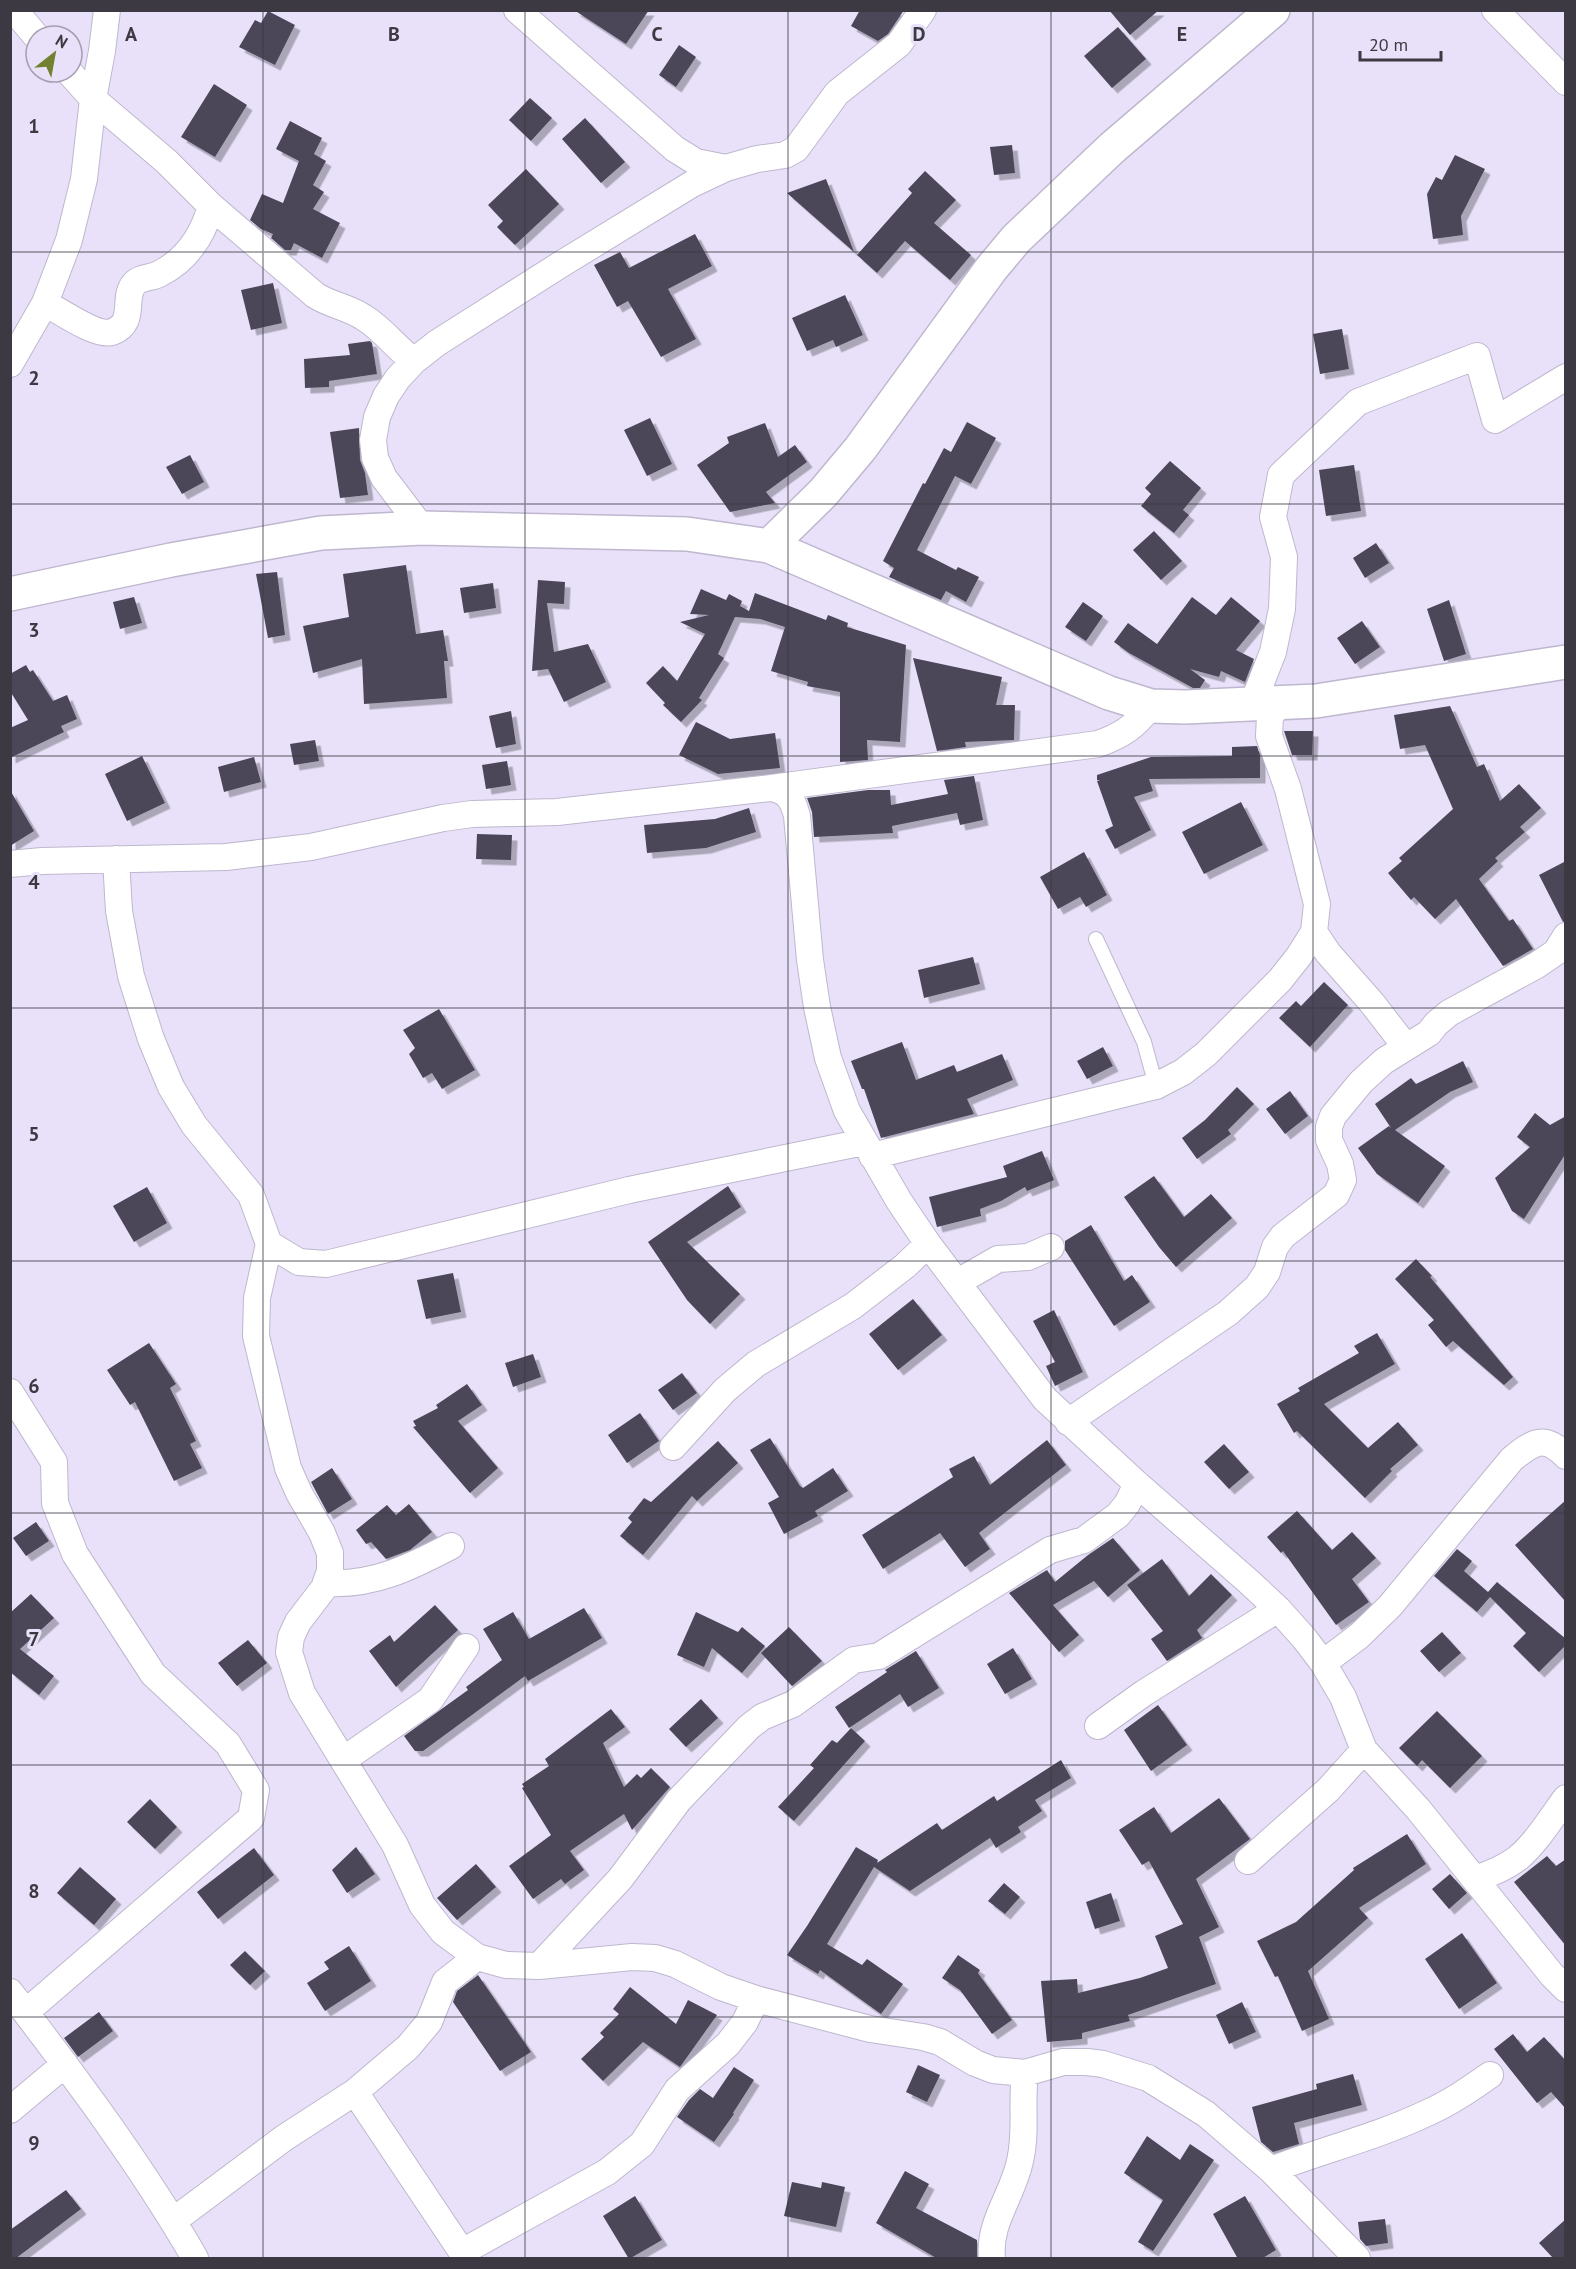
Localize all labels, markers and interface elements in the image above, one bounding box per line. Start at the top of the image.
text: A [125,21,138,47]
text: B [388,21,400,47]
text: C [651,21,663,47]
text: D [913,21,926,47]
text: E [1177,21,1187,47]
north arrow [24,24,84,84]
scale bar [1360,24,1441,62]
text: N [52,30,71,52]
text: 20 m [1369,33,1408,56]
text: 1 [28,113,40,139]
text: 2 [28,365,40,391]
text: 3 [28,617,40,643]
text: 4 [28,869,40,895]
text: 5 [28,1121,40,1147]
text: 6 [28,1373,40,1399]
text: 7 [28,1626,40,1652]
text: 8 [28,1878,40,1904]
text: 9 [28,2130,40,2156]

